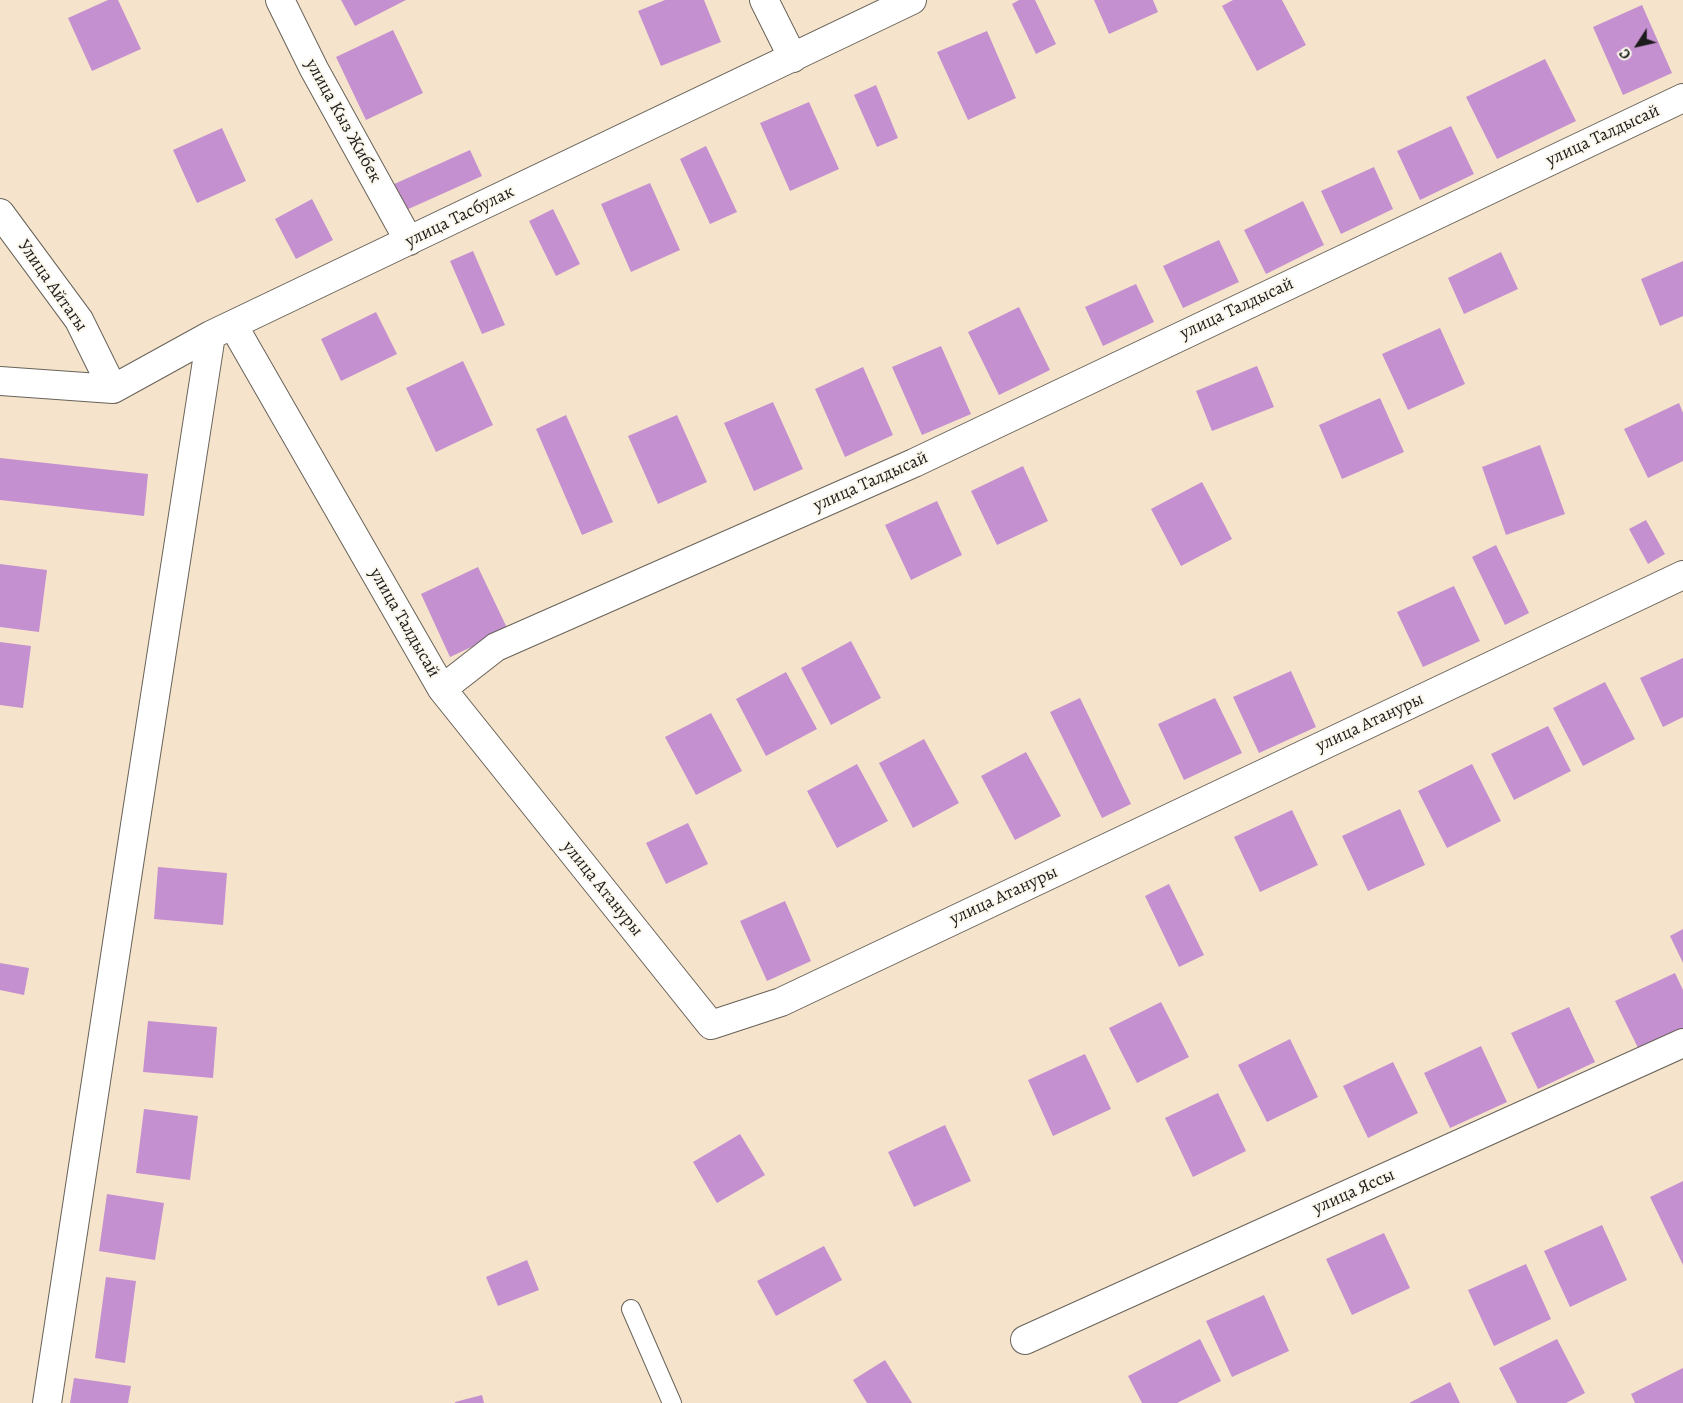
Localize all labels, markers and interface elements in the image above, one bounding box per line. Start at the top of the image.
north arrow [1613,20,1663,70]
text: С [1615,45,1636,63]
street label: улица Кыз Жибек [300,55,386,187]
street label: улица Талдысай [1543,100,1663,172]
street label: улица Тасбулак [402,181,518,253]
street label: Улица Айтагы [12,236,92,336]
street label: улица Талдысай [1177,273,1297,345]
street label: улица Талдысай [810,447,932,517]
street label: улица Талдысай [364,564,444,682]
street label: улица Атануры [1313,689,1427,757]
street label: улица Атануры [557,837,647,941]
street label: улица Атануры [947,862,1061,930]
street label: улица Яссы [1310,1164,1398,1220]

